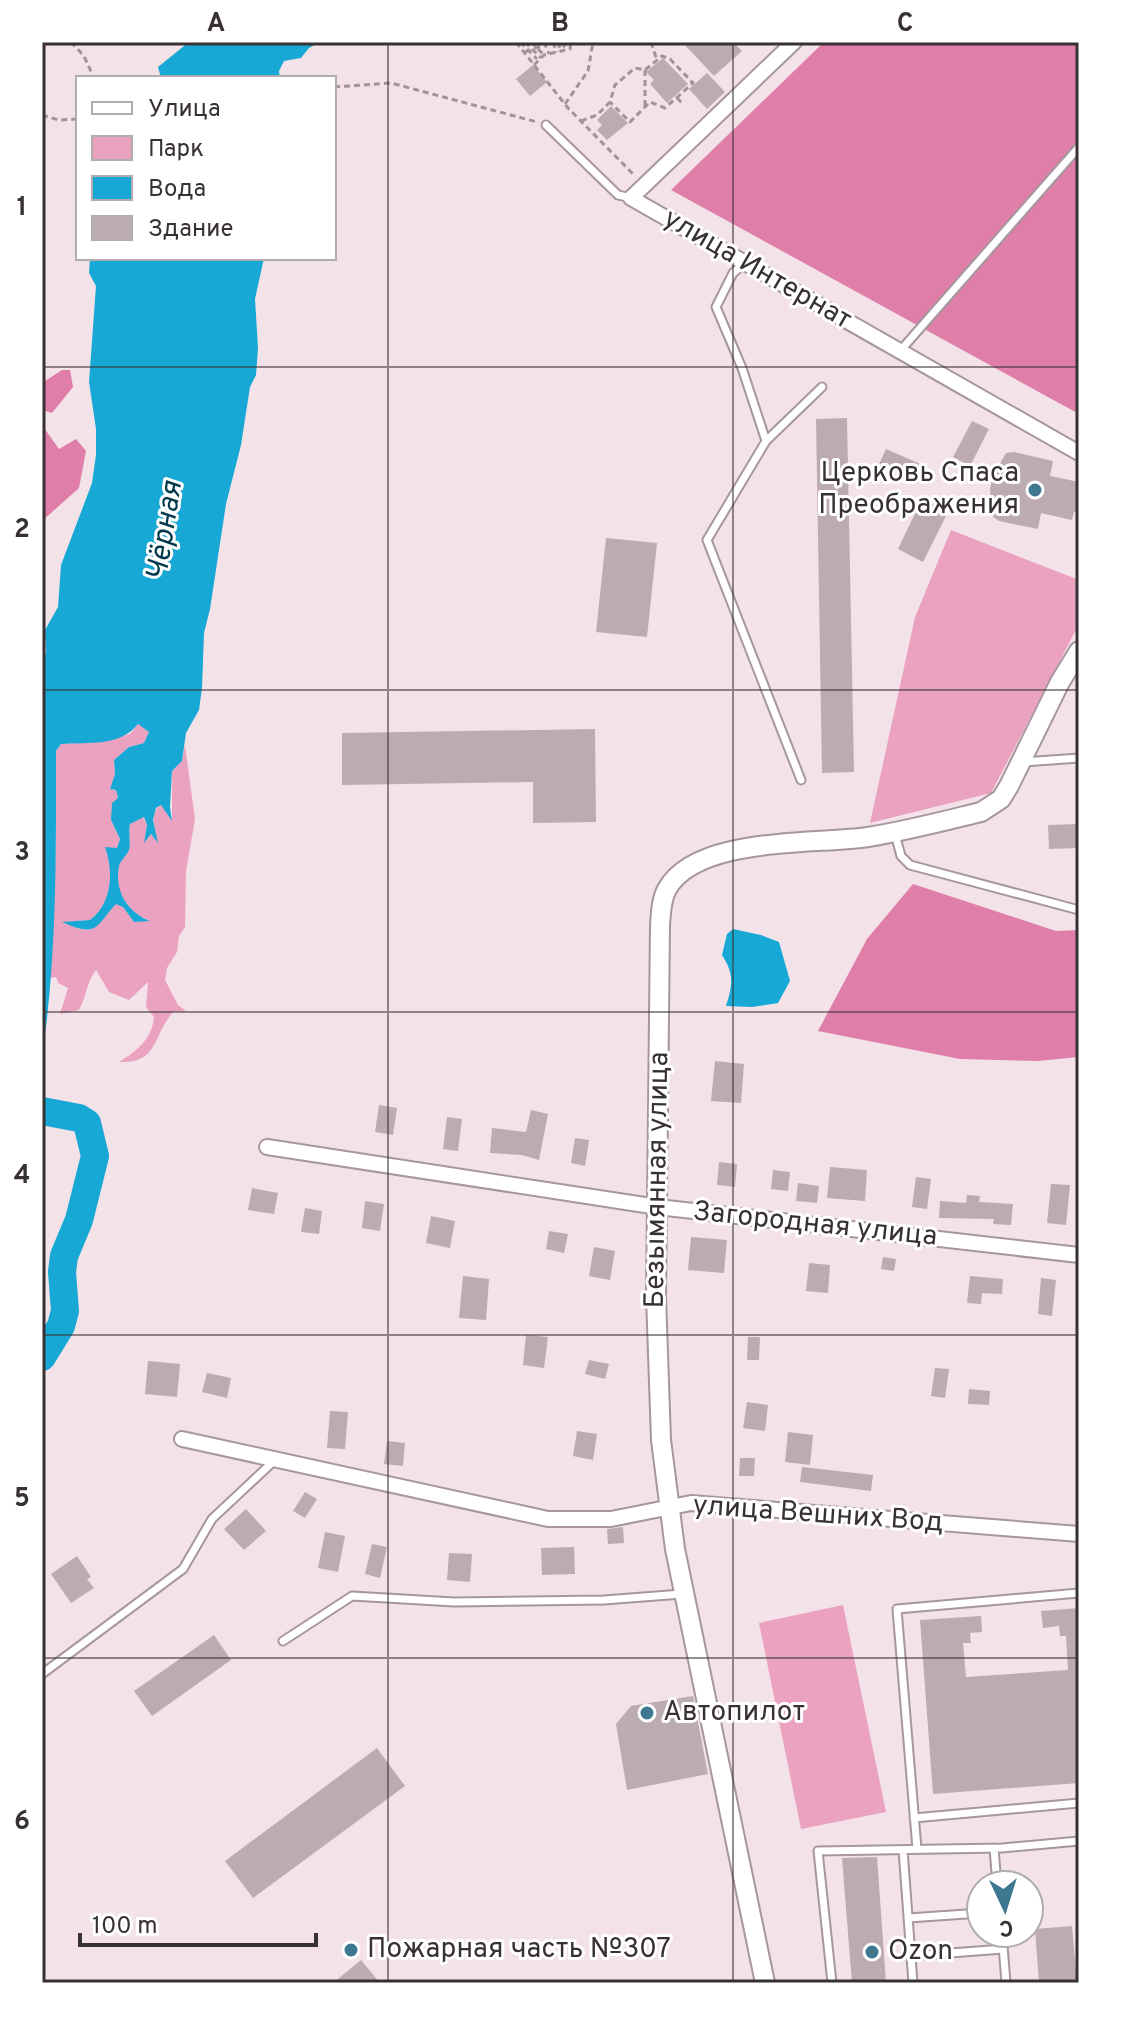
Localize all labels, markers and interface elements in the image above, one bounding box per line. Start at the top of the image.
text: A [207,8,225,41]
text: B [551,8,569,41]
text: C [897,8,913,41]
legend [76,76,336,260]
text: Улица [148,95,221,125]
text: Парк [148,135,204,165]
text: Вода [148,175,206,205]
text: 1 [17,192,27,225]
street label: улица Интернат [656,201,858,339]
text: Здание [148,215,234,245]
place label: Церковь Спаса Преображения [818,456,1019,524]
water label: Чёрная [140,478,192,583]
marker: Церковь Спаса Преображения [1026,481,1044,499]
text: 2 [14,514,30,547]
text: 3 [14,837,30,870]
street label: Безымянная улица [638,1051,678,1309]
text: 4 [14,1160,30,1193]
street label: Загородная улица [691,1194,939,1256]
text: 5 [14,1483,30,1516]
street label: улица Вешних Вод [691,1488,945,1542]
place label: Автопилот [663,1695,805,1731]
marker: Автопилот [638,1704,656,1722]
text: 6 [14,1806,30,1839]
north arrow [965,1869,1045,1949]
scale bar [80,1897,316,1947]
text: 100 m [92,1912,158,1942]
text: С [998,1912,1014,1940]
place label: Пожарная часть №307 [367,1932,671,1968]
place label: Ozon [888,1934,953,1970]
marker: Пожарная часть №307 [342,1941,360,1959]
marker: Ozon [863,1943,881,1961]

